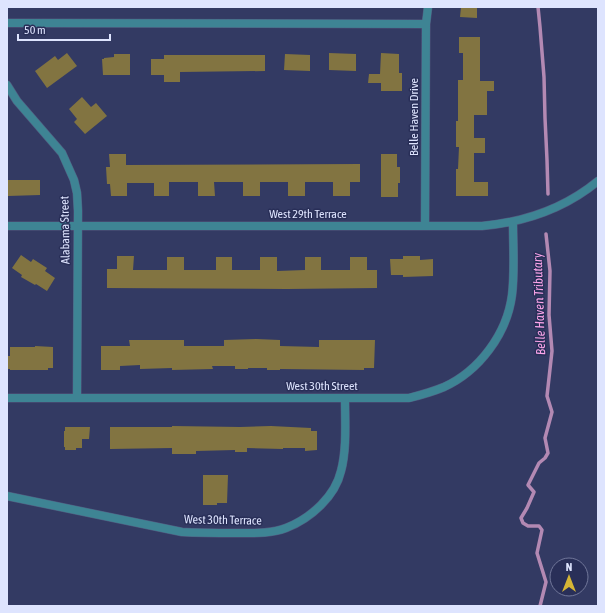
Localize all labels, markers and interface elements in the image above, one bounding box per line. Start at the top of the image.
scale bar [18,16,110,42]
text: 50 m [24,23,46,37]
street label: Belle Haven Drive [407,78,421,156]
street label: Alabama Street [57,195,73,264]
street label: West 29th Terrace [269,207,347,221]
water label: Belle Haven Tributary [530,252,548,355]
street label: West 30th Street [286,379,358,393]
street label: West 30th Terrace [184,512,262,528]
north arrow [549,557,589,597]
text: N [566,561,572,573]

